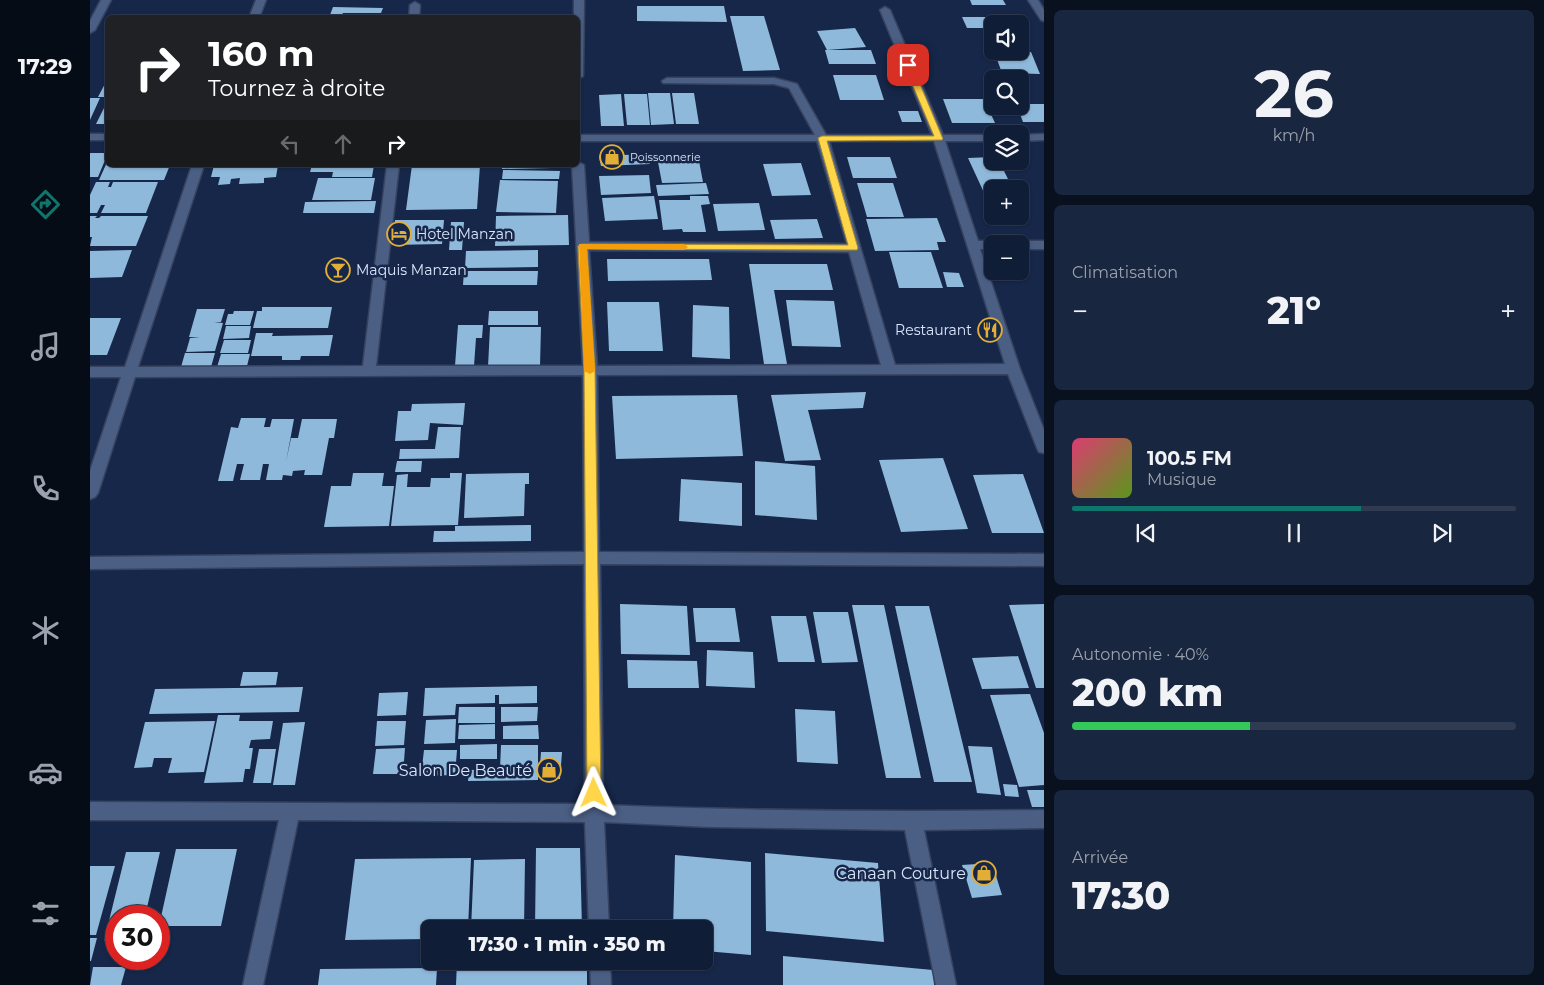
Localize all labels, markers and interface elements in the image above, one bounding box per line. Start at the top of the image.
map controls [984,15,1029,280]
button: sound [984,15,1029,60]
text: 160 m [208,32,314,75]
icon: right [125,35,190,100]
pin [887,44,929,86]
icon: arrive [894,51,922,79]
text: 17:29 [18,53,72,80]
text: 26 [1254,54,1334,133]
button: search [984,70,1029,115]
text: Tournez à droite [208,75,385,102]
button: layers [984,125,1029,170]
text: km/h [1273,126,1315,145]
icon: left [276,130,304,158]
icon: ahead [329,130,357,158]
icon: right [382,130,410,158]
shop icon: Poissonnerie [599,144,625,170]
place label: Poissonnerie [630,150,701,164]
button: + [984,180,1029,225]
icon: directions [28,187,63,222]
hotel icon: Hotel Manzan [386,221,412,247]
place label: Hotel Manzan [416,225,513,243]
button: − [984,235,1029,280]
bar icon: Maquis Manzan [325,257,351,283]
place label: Maquis Manzan [356,261,467,279]
text: Climatisation [1072,263,1178,282]
text: 21° [1267,287,1321,334]
text: − [1072,294,1088,328]
text: + [1500,294,1516,328]
restaurant icon: Restaurant [977,317,1003,343]
place label: Restaurant [895,321,972,339]
icon: music [28,329,63,364]
text: 100.5 FM [1147,447,1232,470]
text: Musique [1147,470,1216,489]
icon: phone [28,471,63,506]
icon: previous [1132,519,1160,547]
icon: pause [1280,519,1308,547]
icon: next [1428,519,1456,547]
icon: climate [28,613,63,648]
text: Autonomie · 40% [1072,645,1209,664]
text: 200 km [1072,669,1223,716]
icon: car [28,755,63,790]
shop icon: Salon De Beauté [536,757,562,783]
place label: Salon De Beauté [399,761,532,780]
position arrow [567,766,619,818]
text: Arrivée [1072,848,1128,867]
shop icon: Canaan Couture [971,860,997,886]
place label: Canaan Couture [836,864,966,883]
text: 17:30 [1072,872,1170,919]
icon: filters [28,896,63,931]
speed limit sign: 30 [105,905,170,970]
text: 17:30 · 1 min · 350 m [468,933,666,956]

